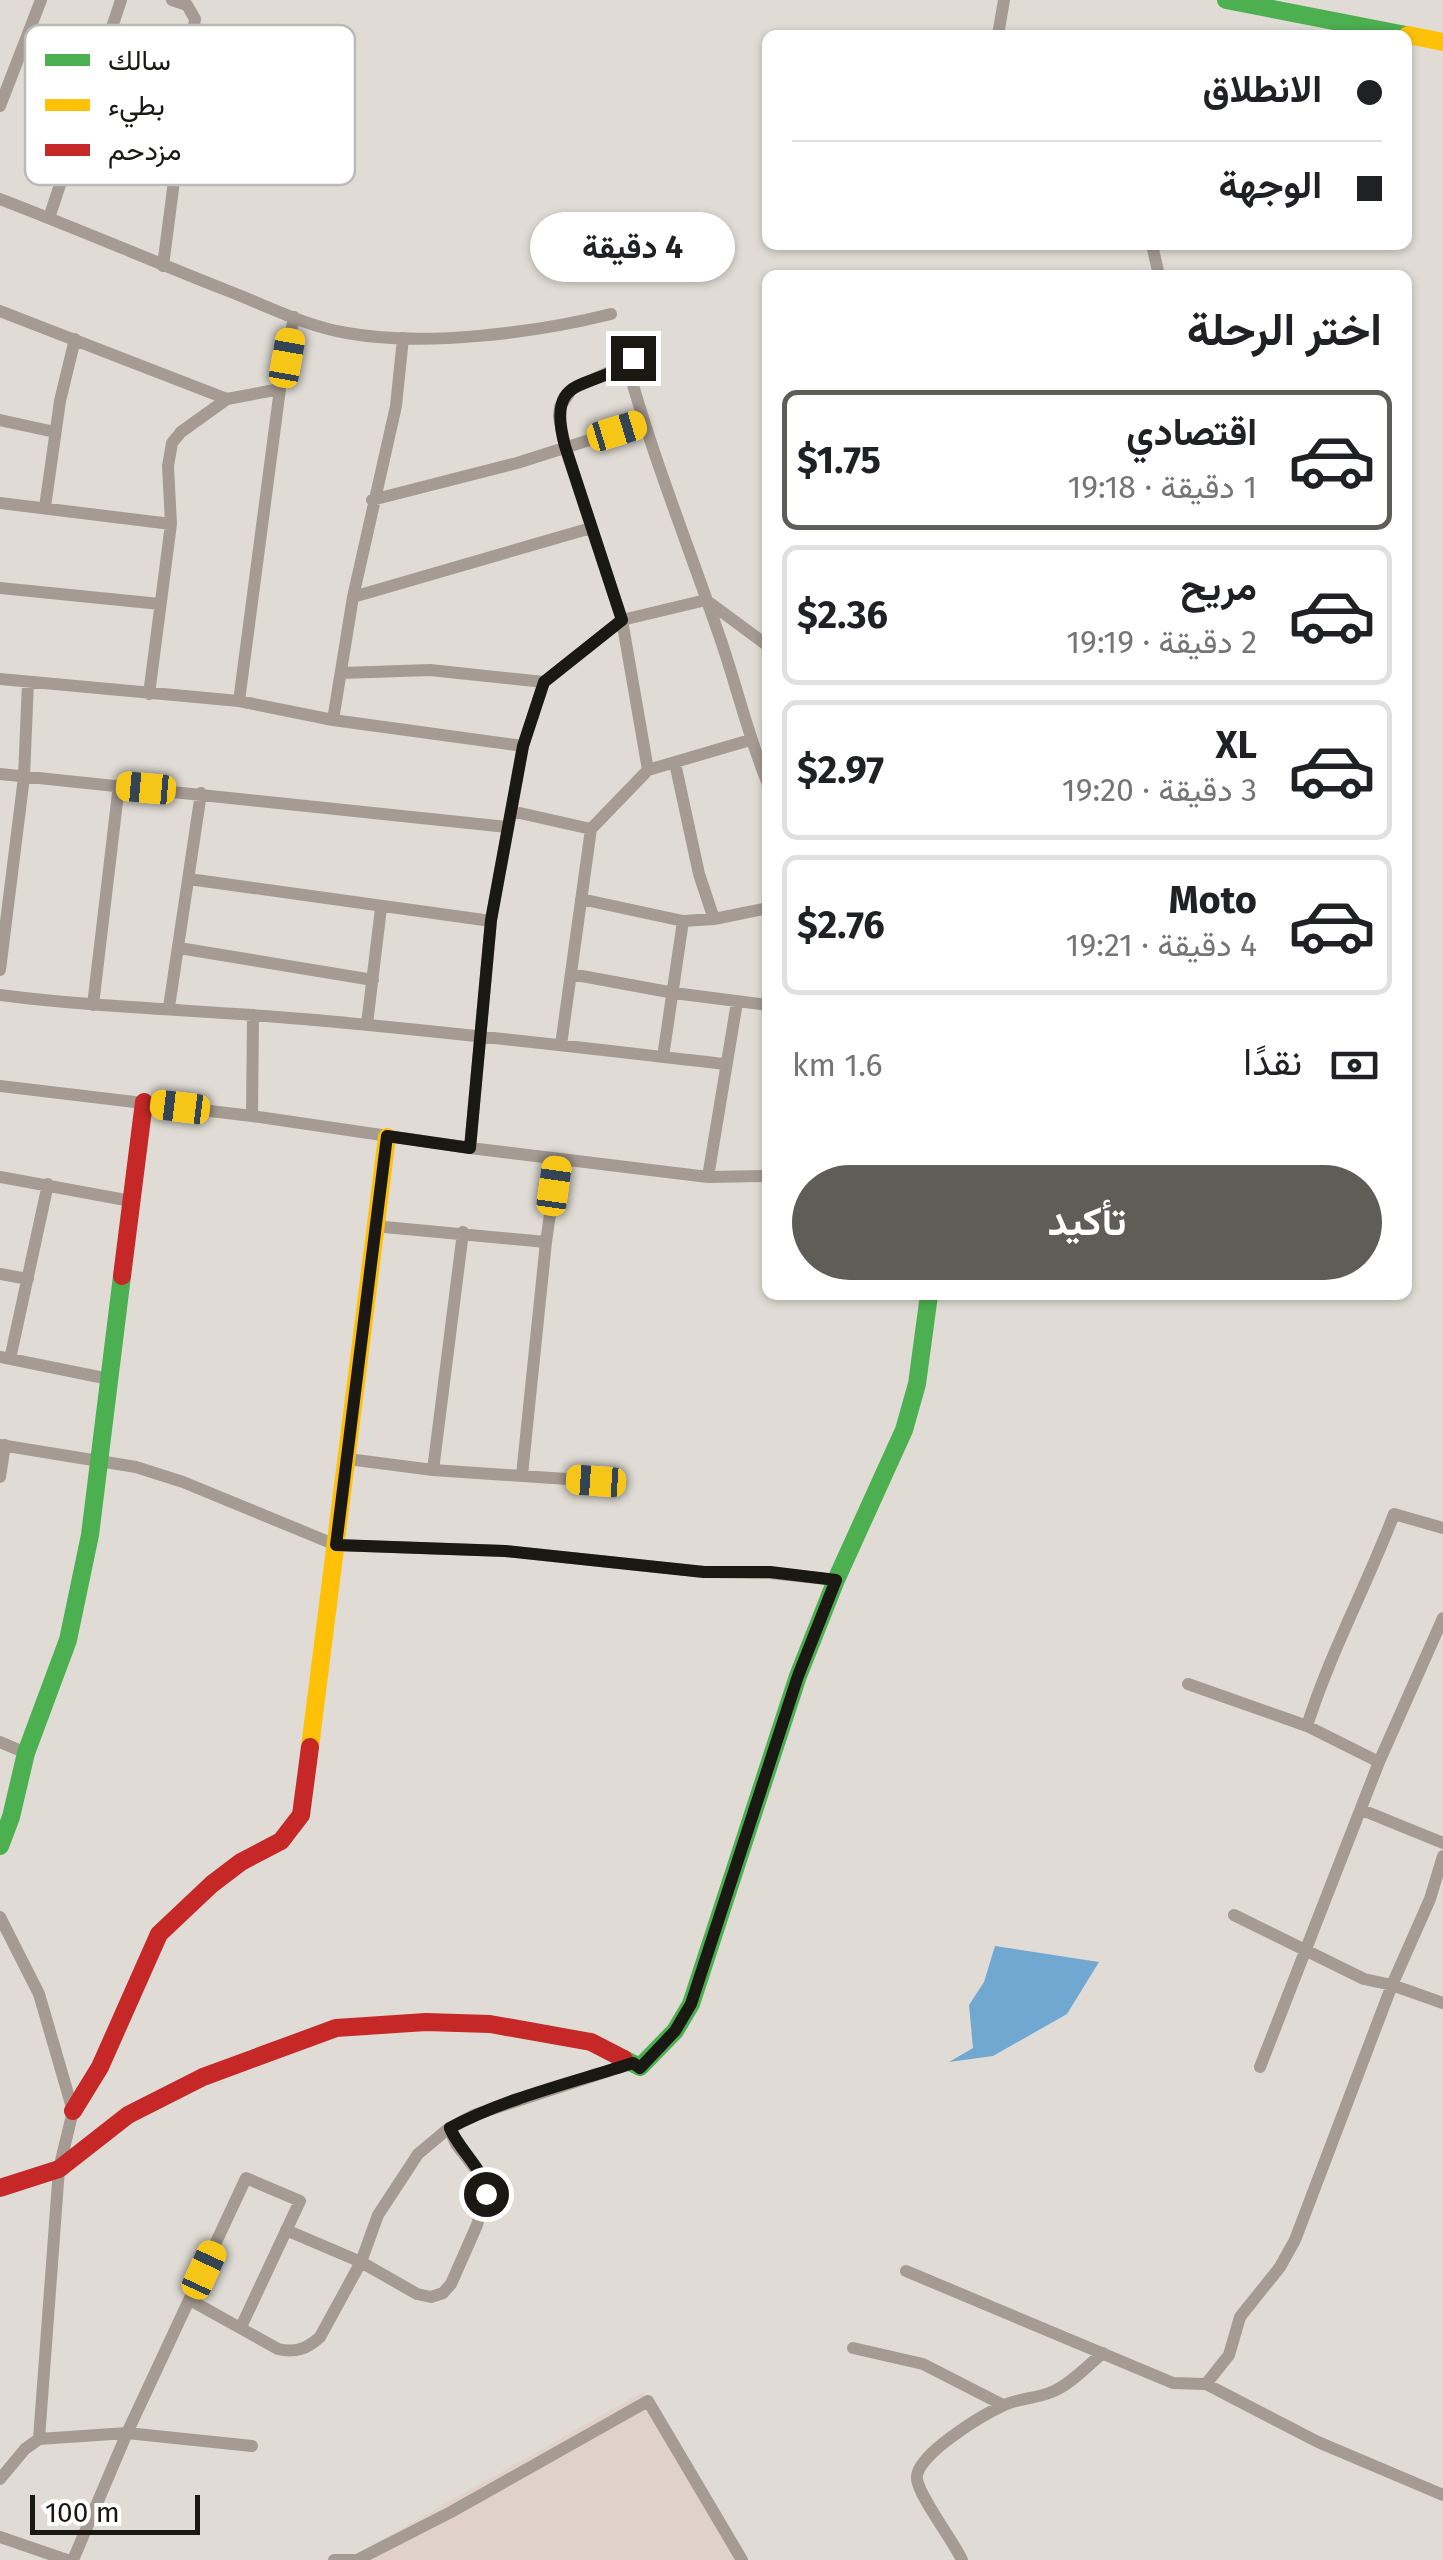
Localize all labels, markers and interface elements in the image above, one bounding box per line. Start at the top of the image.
legend [25,25,355,185]
text: سالك [108,44,171,77]
text: الانطلاق [1203,66,1322,112]
text: بطيء [108,89,165,128]
text: مزدحم [108,134,181,169]
text: الوجهة [1219,162,1322,208]
callout: 4 دقيقة [530,213,736,283]
text: 4 دقيقة [582,228,683,266]
text: اختر الرحلة [1187,303,1382,357]
car [267,326,307,390]
route end [611,336,656,381]
car [584,408,650,454]
text: اقتصادي [1126,409,1257,455]
icon: car [1287,415,1377,505]
text: $1.75 [797,437,881,483]
text: 1 دقيقة · 19:18 [1067,468,1257,506]
text: مريح [1181,564,1257,610]
icon: car [1287,570,1377,660]
text: $2.36 [797,592,888,638]
text: 2 دقيقة · 19:19 [1066,623,1257,661]
text: XL [1215,722,1257,768]
icon: car [1287,725,1377,815]
text: $2.97 [797,747,884,793]
car [115,770,177,806]
text: 3 دقيقة · 19:20 [1062,771,1257,809]
text: Moto [1169,877,1257,923]
icon: car [1287,880,1377,970]
text: $2.76 [797,902,885,948]
text: 4 دقيقة · 19:21 [1066,926,1257,964]
icon: cash [1327,1038,1382,1093]
text: نقدًا [1243,1039,1302,1085]
text: 1.6 km [792,1046,883,1084]
car [148,1088,212,1126]
car [535,1154,573,1218]
button: تأكيد [792,1165,1382,1280]
car [565,1464,627,1498]
route start [464,2172,509,2217]
car [178,2236,230,2304]
scale bar [30,2490,200,2534]
text: 100 m [45,2496,120,2529]

